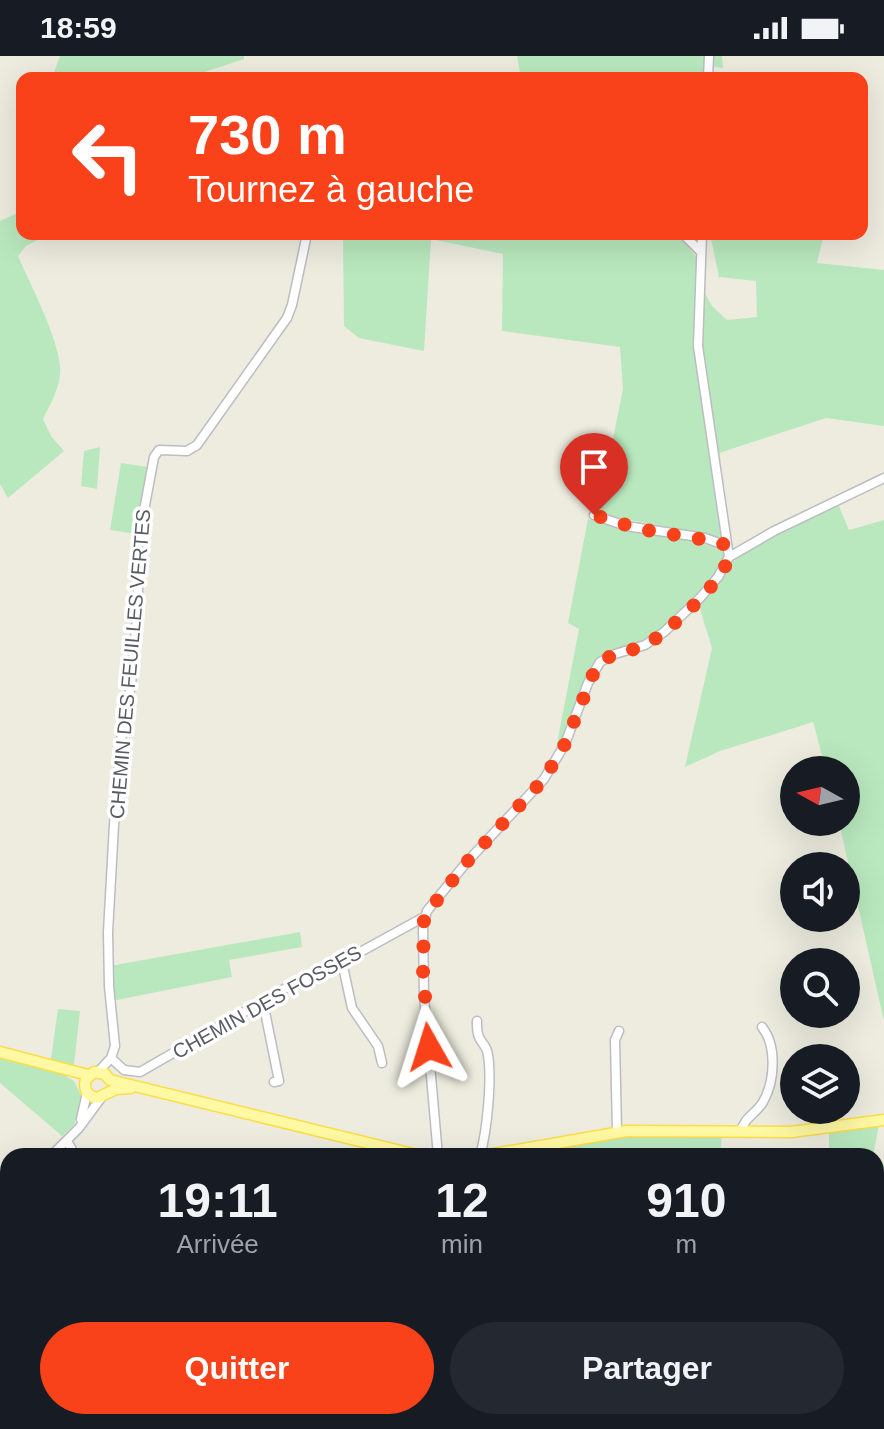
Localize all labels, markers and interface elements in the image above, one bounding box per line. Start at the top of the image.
text: 18:59 [40,11,117,44]
text: 730 m [188,103,347,166]
icon: left [56,104,160,208]
text: Tournez à gauche [188,169,474,210]
pin [560,433,628,515]
icon: arrive [572,445,616,489]
street label: CHEMIN DES FEUILLES VERTES [105,508,155,820]
north arrow [780,756,860,836]
map controls [780,756,860,1124]
button: sound [780,852,860,932]
street label: CHEMIN DES FOSSES [169,941,365,1063]
button: search [780,948,860,1028]
position arrow [387,1005,471,1089]
button: layers [780,1044,860,1124]
text: 19:11 [158,1174,278,1227]
text: 12 [435,1174,489,1227]
text: 910 [646,1174,726,1227]
text: Arrivée [176,1229,259,1259]
text: min [441,1229,483,1259]
text: m [676,1229,697,1259]
button: Quitter [40,1322,434,1414]
button: Partager [450,1322,844,1414]

